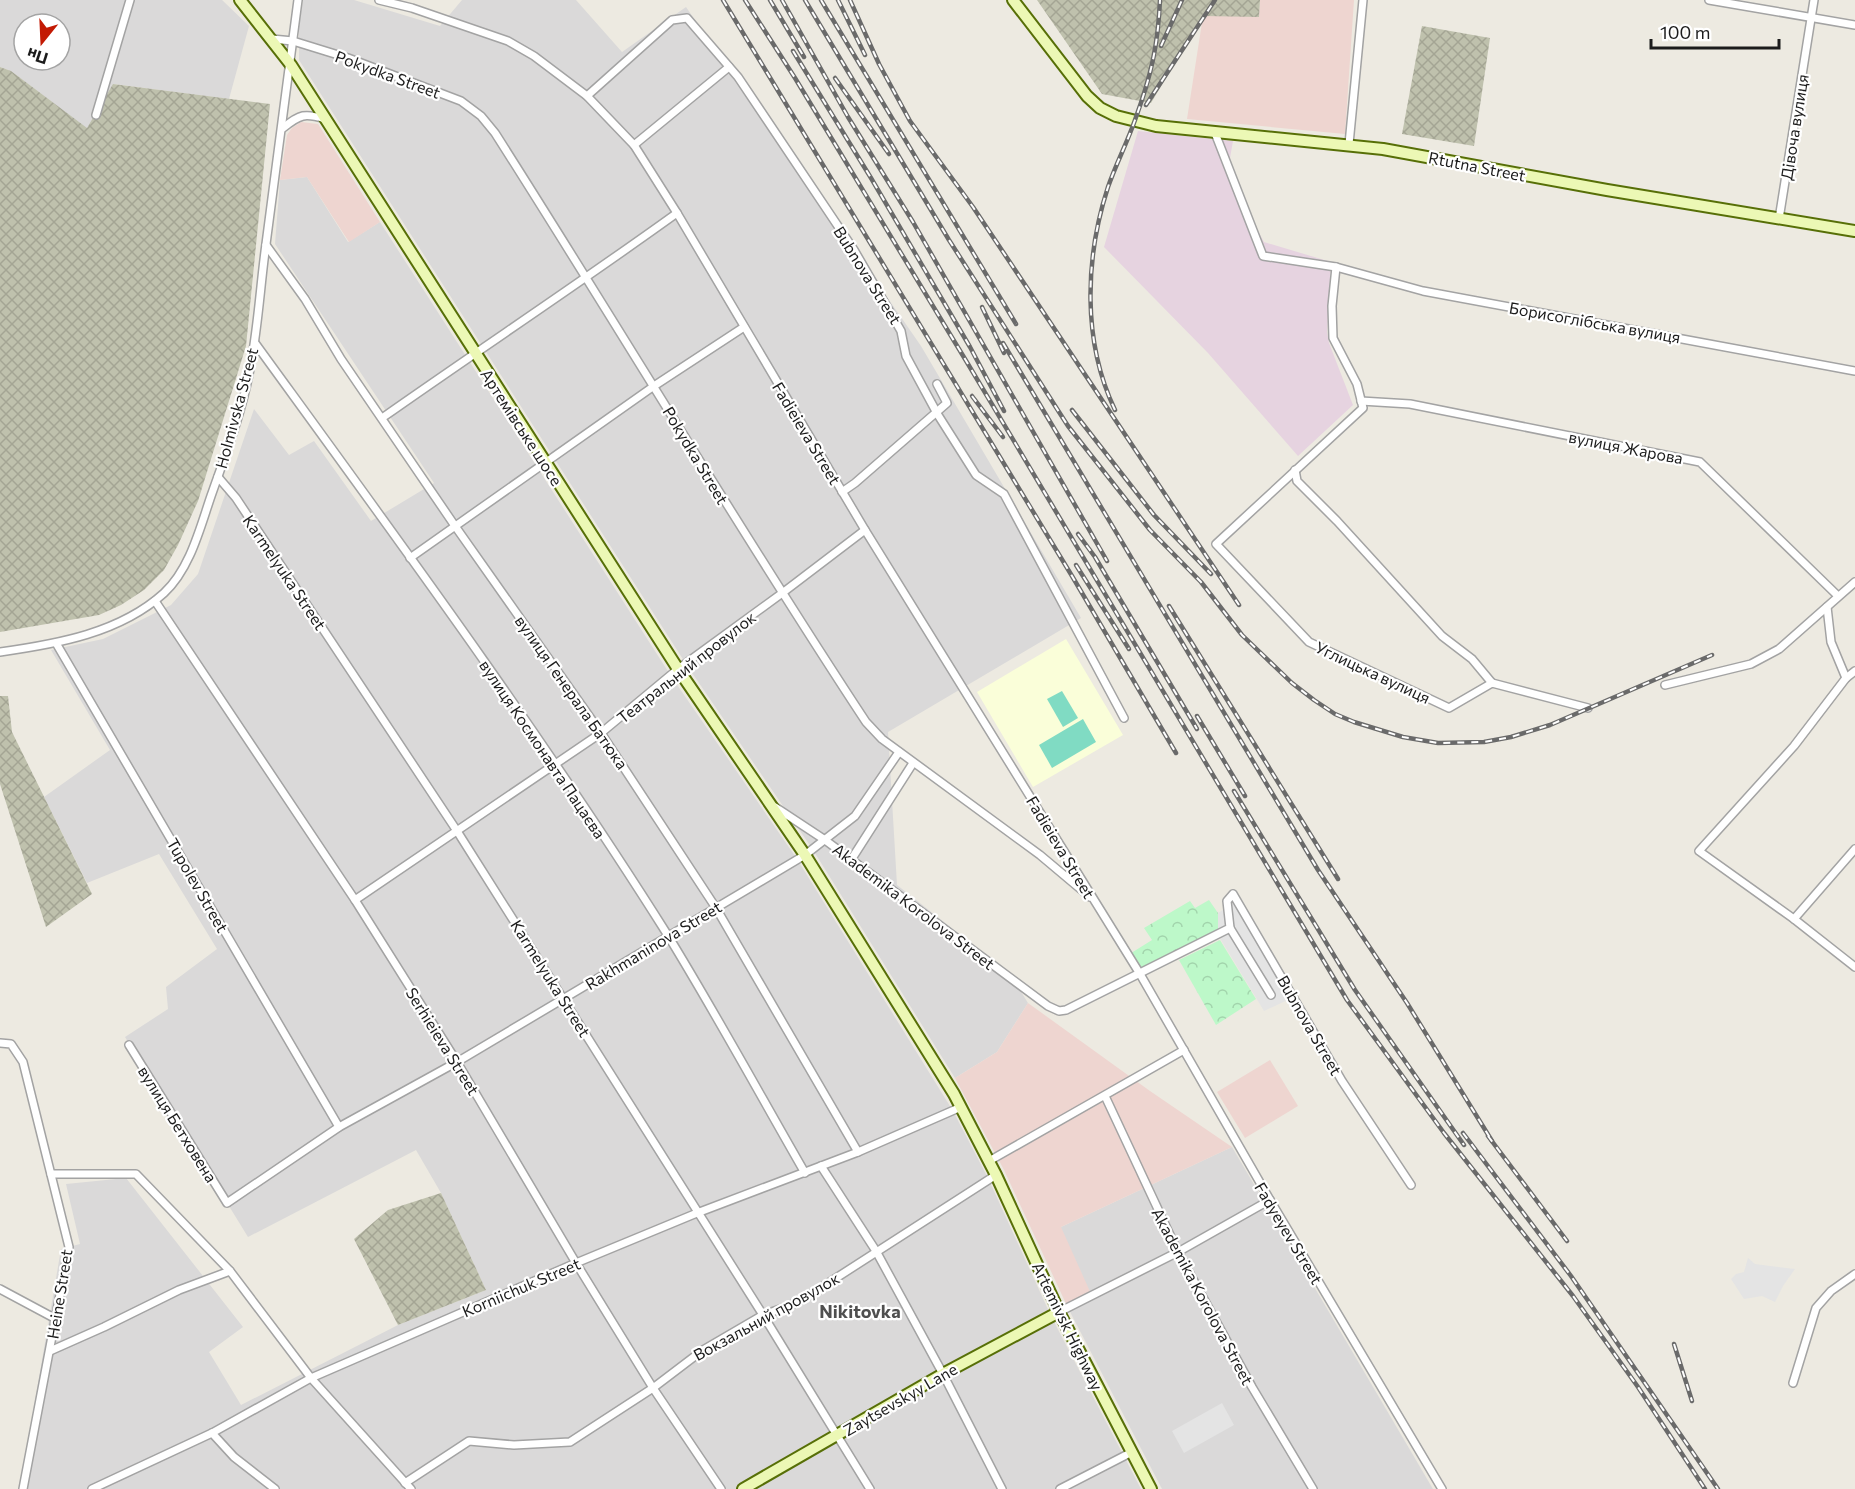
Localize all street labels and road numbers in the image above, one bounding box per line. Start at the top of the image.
street label: Pokydka Street [333,46,444,102]
street label: Дівоча вулиця [1776,73,1812,181]
street label: Rtutna Street [1427,147,1528,185]
street label: Bubnova Street [830,223,906,328]
street label: Борисоглібська вулиця [1508,298,1682,346]
street label: Holmivska Street [211,345,261,471]
street label: Артемівське шосе [477,365,567,489]
street label: Fadieieva Street [769,378,845,488]
street label: Pokydka Street [659,403,733,508]
street label: вулиця Жарова [1567,427,1685,467]
street label: Karmelyuka Street [240,511,331,633]
street label: Театральний провулок [613,607,759,727]
street label: вулиця Генерала Батюка [512,611,632,773]
street label: Углицька вулиця [1312,637,1434,707]
street label: вулиця Космонавта Пацаєва [476,656,610,842]
street label: Fadieieva Street [1023,792,1099,902]
street label: Tupolev Street [163,834,233,936]
street label: Akademika Korolova Street [829,839,999,973]
street label: Rakhmaninova Street [581,897,725,993]
street label: Karmelyuka Street [507,916,595,1040]
street label: Bubnova Street [1274,972,1346,1079]
street label: Serhieieva Street [402,984,484,1099]
street label: вулиця Бетховена [135,1062,221,1186]
street label: Fadyeyev Street [1251,1179,1327,1288]
street label: Akademika Korolova Street [1148,1204,1258,1388]
street label: Heine Street [43,1247,76,1340]
street label: Korniichuk Street [459,1253,583,1320]
street label: Artemivsk Highway [1029,1259,1107,1393]
street label: Вокзальний провулок [690,1268,843,1364]
street label: Zaytsevskyy Lane [840,1359,960,1439]

